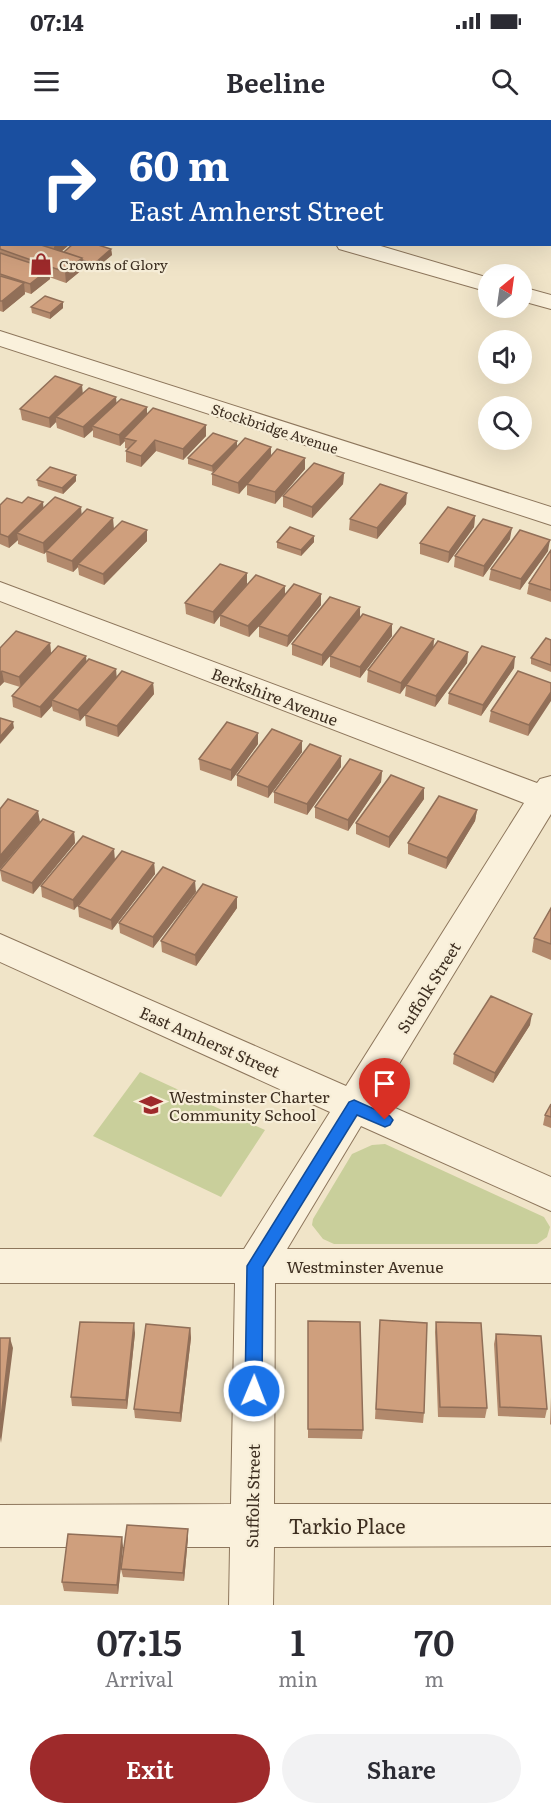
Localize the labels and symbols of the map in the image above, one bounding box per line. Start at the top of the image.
shop icon: Crowns of Glory [28,251,54,277]
place label: Crowns of Glory [59,254,169,274]
north arrow [478,264,532,318]
street label: Stockbridge Avenue [209,398,341,458]
street label: Berkshire Avenue [208,661,342,731]
street label: Suffolk Street [390,936,466,1038]
street label: East Amherst Street [136,999,284,1083]
pin [359,1058,410,1120]
place label: Westminster Charter Community School [169,1084,330,1126]
school or university icon: Westminster Charter Community School [138,1092,164,1118]
street label: Westminster Avenue [286,1254,444,1278]
position arrow [222,1359,286,1423]
street label: Suffolk Street [239,1443,265,1548]
street label: Tarkio Place [288,1510,406,1540]

